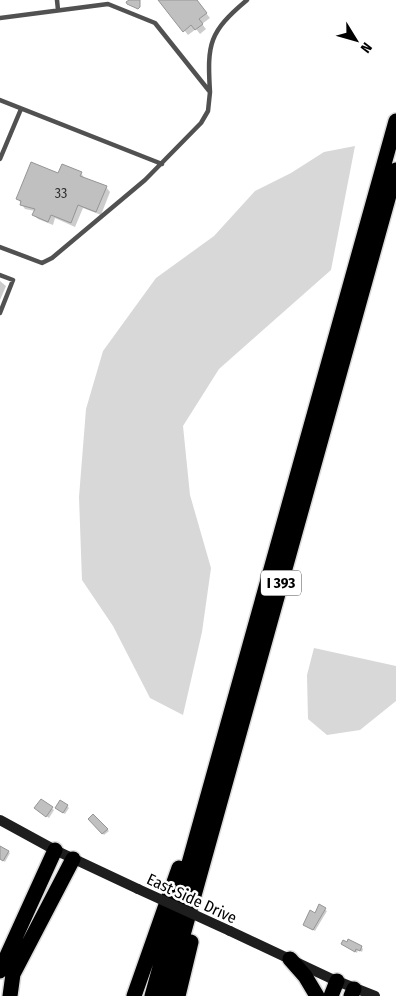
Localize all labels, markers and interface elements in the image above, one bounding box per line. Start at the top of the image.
north arrow [331,15,381,65]
text: N [357,39,375,56]
house number: 33 [55,185,67,202]
road number: I 393 [261,570,301,596]
street label: East Side Drive [144,869,240,928]

